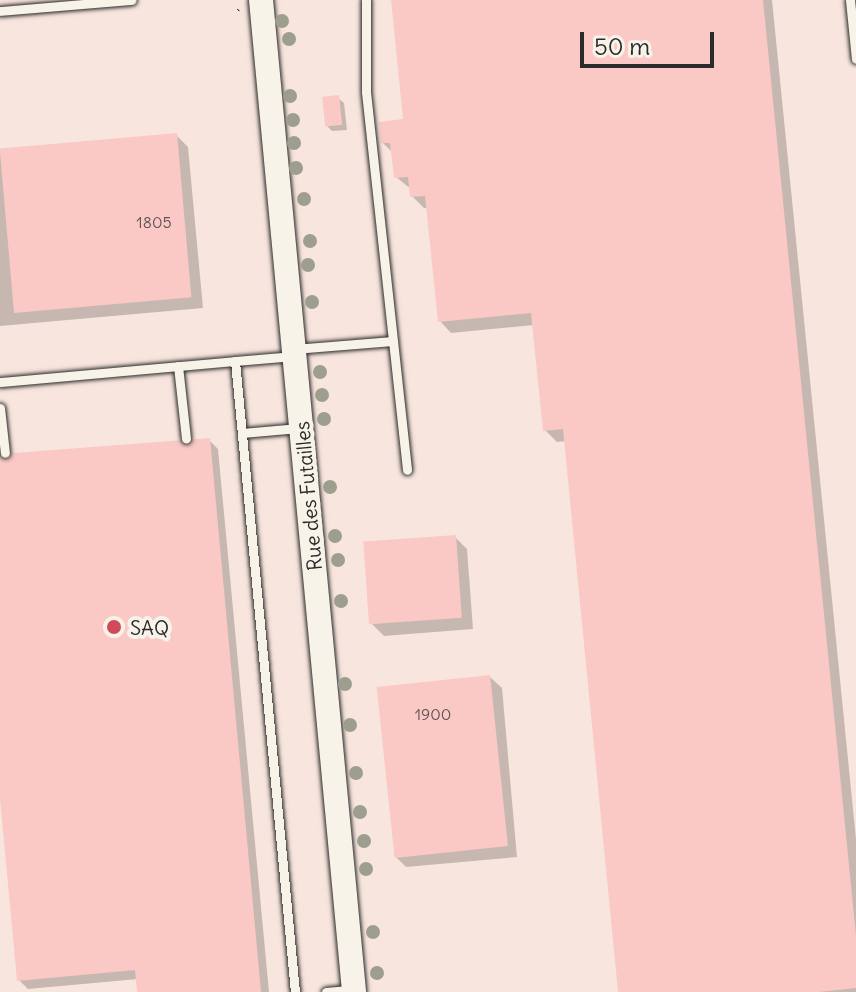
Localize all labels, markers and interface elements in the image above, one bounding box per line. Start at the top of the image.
scale bar [584,16,718,66]
text: 50 m [594,31,650,61]
house number: 1805 [136,212,172,232]
street label: Rue des Futailles [290,420,326,572]
place label: SAQ [130,615,169,639]
marker: SAQ [105,618,123,636]
house number: 1900 [415,704,451,724]

